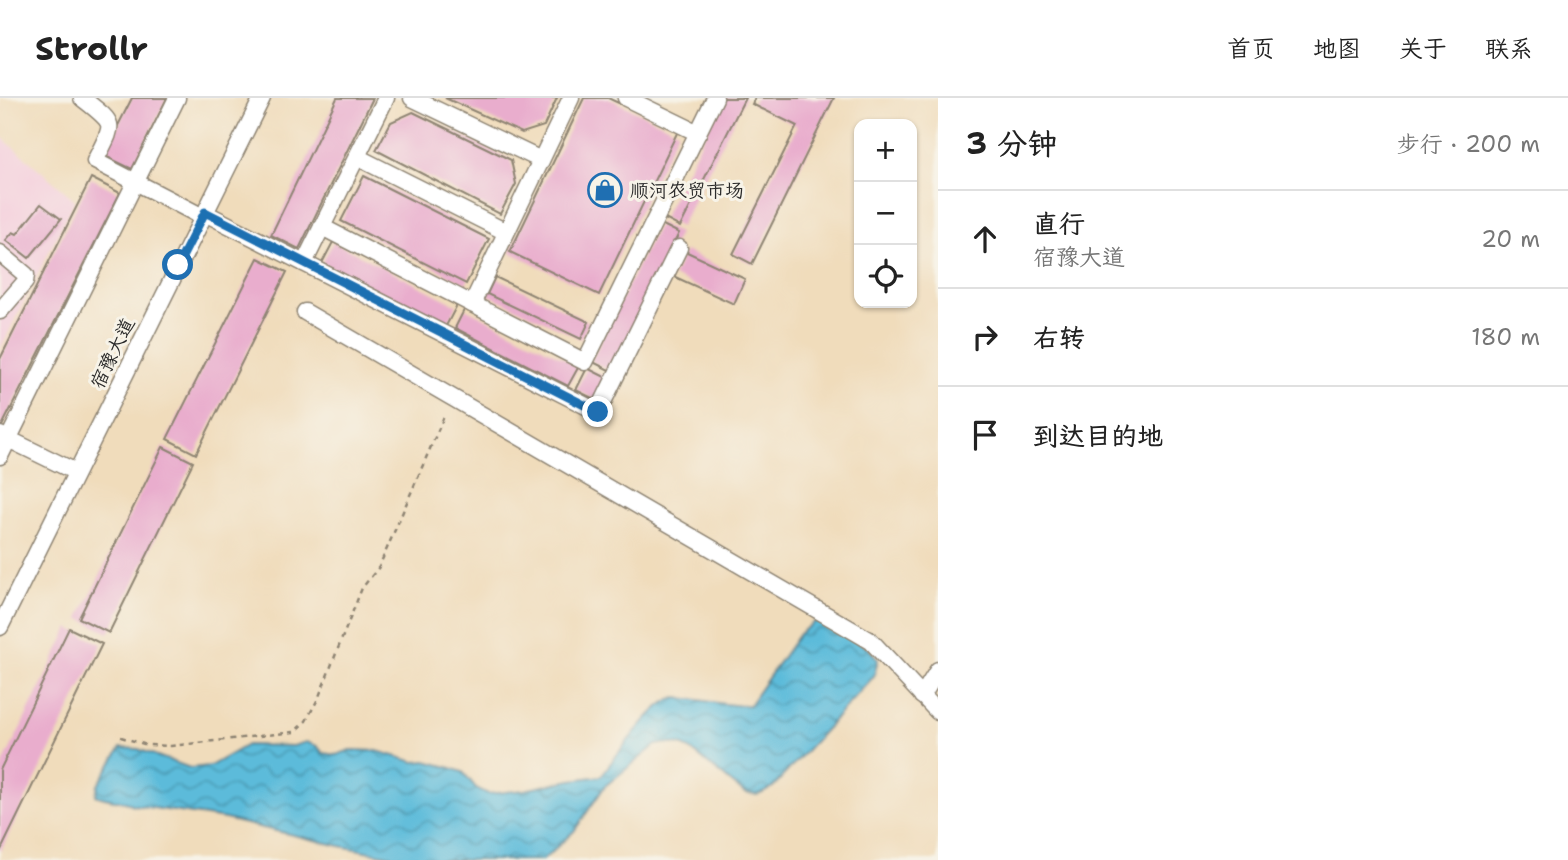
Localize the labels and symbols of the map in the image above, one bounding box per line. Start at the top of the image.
shop icon: 顺河农贸市场 [586,171,624,209]
place label: 顺河农贸市场 [630,178,744,203]
route start [162,249,193,280]
street label: 宿豫大道 [85,314,140,393]
route end [582,396,613,427]

